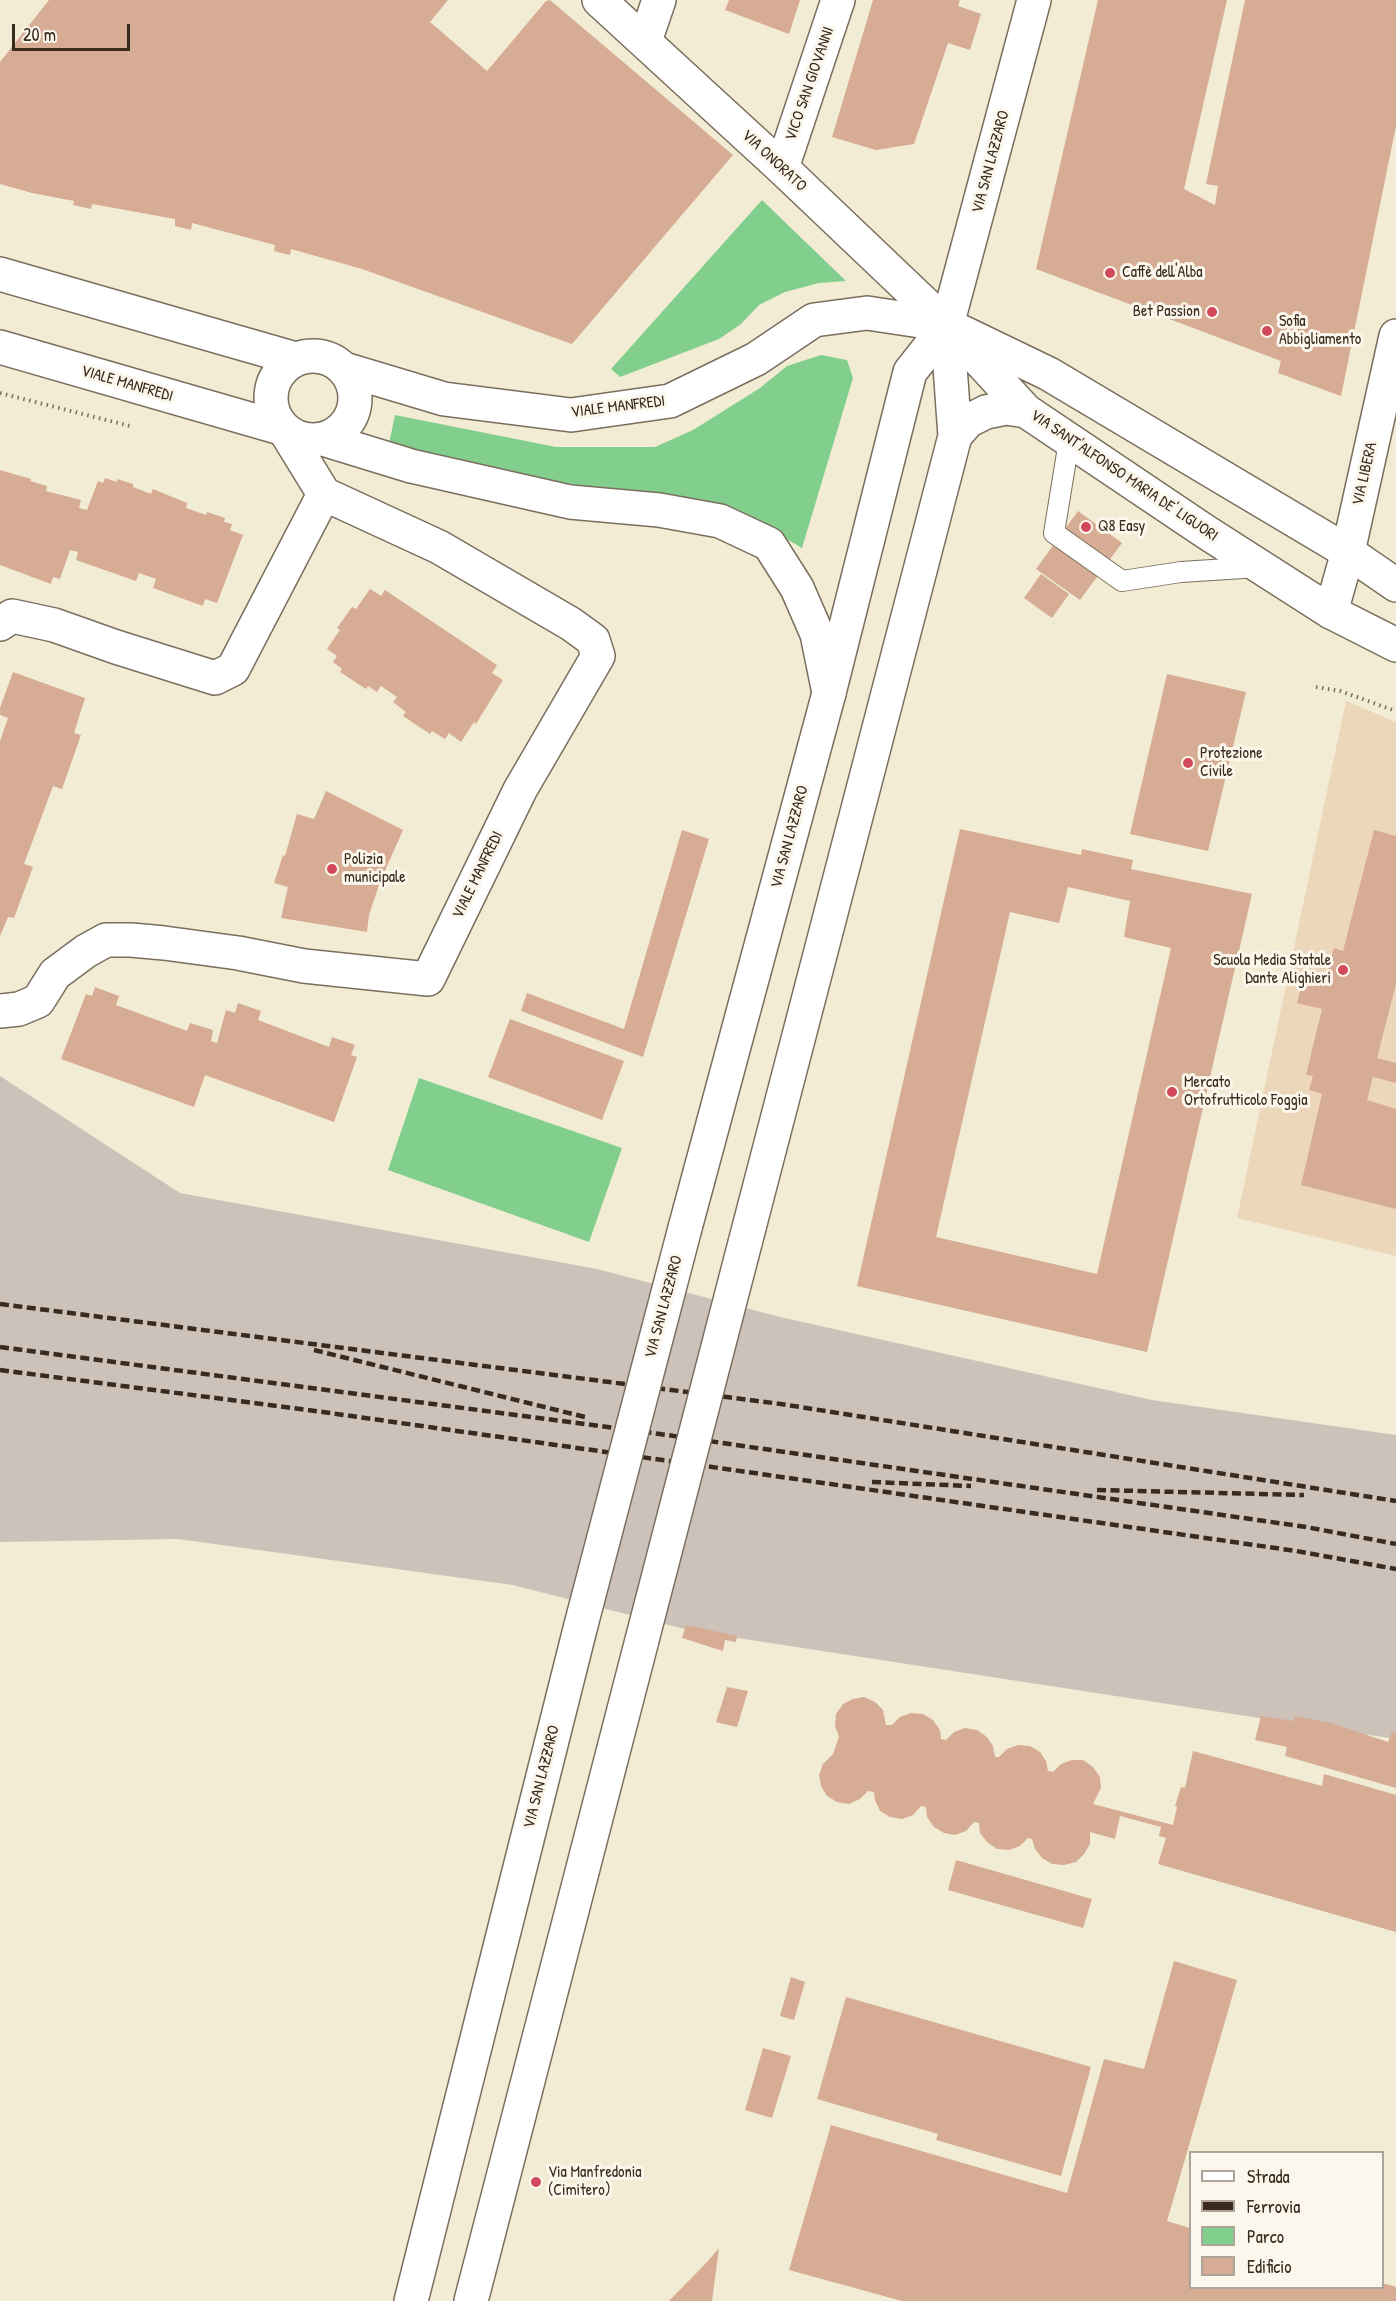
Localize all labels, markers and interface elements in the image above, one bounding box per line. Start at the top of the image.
scale bar [15,12,134,50]
text: 20 m [23,22,56,47]
street label: VICO SAN GIOVANNI [781,24,839,144]
street label: VIA SAN LAZZARO [968,109,1014,215]
street label: VIA ONORATO [737,126,811,196]
place label: Caffè dell'Alba [1122,263,1203,283]
marker: Caffè dell'Alba [1103,266,1117,280]
place label: Bet Passion [1133,302,1200,322]
marker: Bet Passion [1205,305,1219,319]
place label: Sofia Abbigliamento [1279,312,1361,350]
marker: Sofia Abbigliamento [1260,324,1274,338]
street label: VIALE MANFREDI [79,362,175,406]
street label: VIALE MANFREDI [570,392,666,422]
street label: VIA SANT'ALFONSO MARIA DE' LIGUORI [1027,406,1221,546]
street label: VIA LIBERA [1348,441,1382,507]
place label: Q8 Easy [1098,517,1145,537]
marker: Q8 Easy [1079,520,1093,534]
place label: Protezione Civile [1200,744,1263,782]
marker: Protezione Civile [1181,756,1195,770]
street label: VIA SAN LAZZARO [767,784,813,890]
street label: VIALE MANFREDI [449,828,507,922]
place label: Polizia municipale [344,850,406,888]
marker: Polizia municipale [325,862,339,876]
place label: Scuola Media Statale Dante Alighieri [1213,951,1331,989]
marker: Scuola Media Statale Dante Alighieri [1336,963,1350,977]
place label: Mercato Ortofrutticolo Foggia [1184,1073,1307,1111]
marker: Mercato Ortofrutticolo Foggia [1165,1085,1179,1099]
street label: VIA SAN LAZZARO [641,1254,687,1360]
street label: VIA SAN LAZZARO [520,1723,564,1831]
legend [1189,2151,1384,2289]
place label: Via Manfredonia (Cimitero) [548,2163,642,2201]
text: Strada [1247,2164,1290,2189]
marker: Via Manfredonia (Cimitero) [529,2175,543,2189]
text: Ferrovia [1247,2194,1300,2219]
text: Parco [1247,2224,1284,2249]
text: Edificio [1247,2254,1291,2279]

